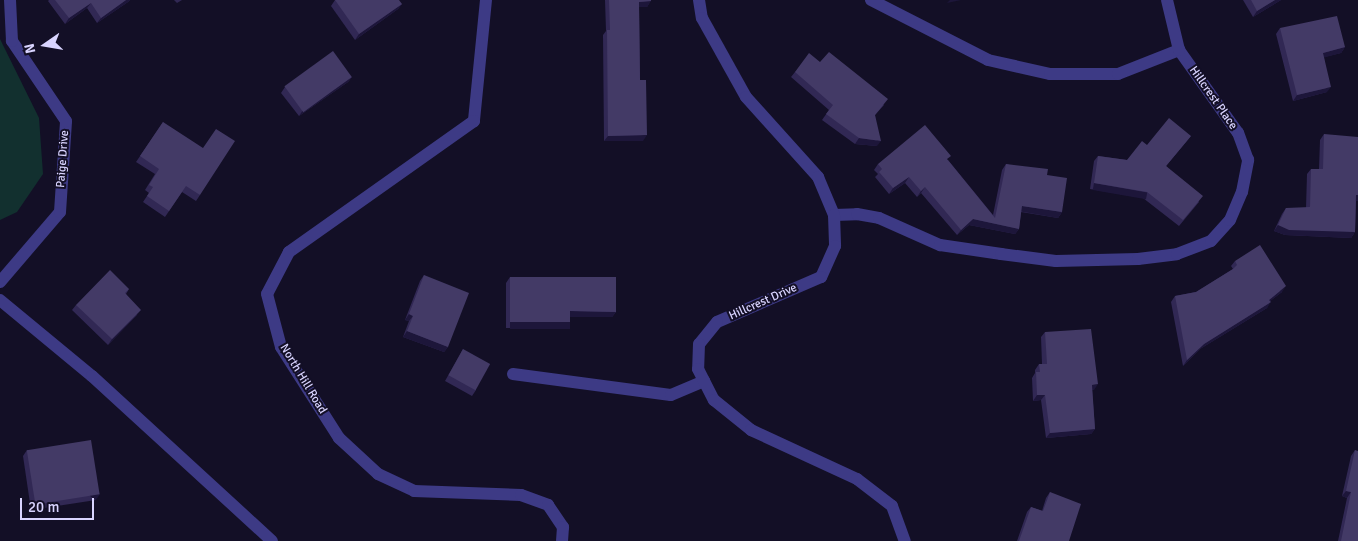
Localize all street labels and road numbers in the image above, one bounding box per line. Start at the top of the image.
street label: Hillcrest Place [1186,64,1240,132]
street label: Paige Drive [54,130,72,188]
street label: Hillcrest Drive [727,281,799,323]
street label: North Hill Road [276,341,330,417]

